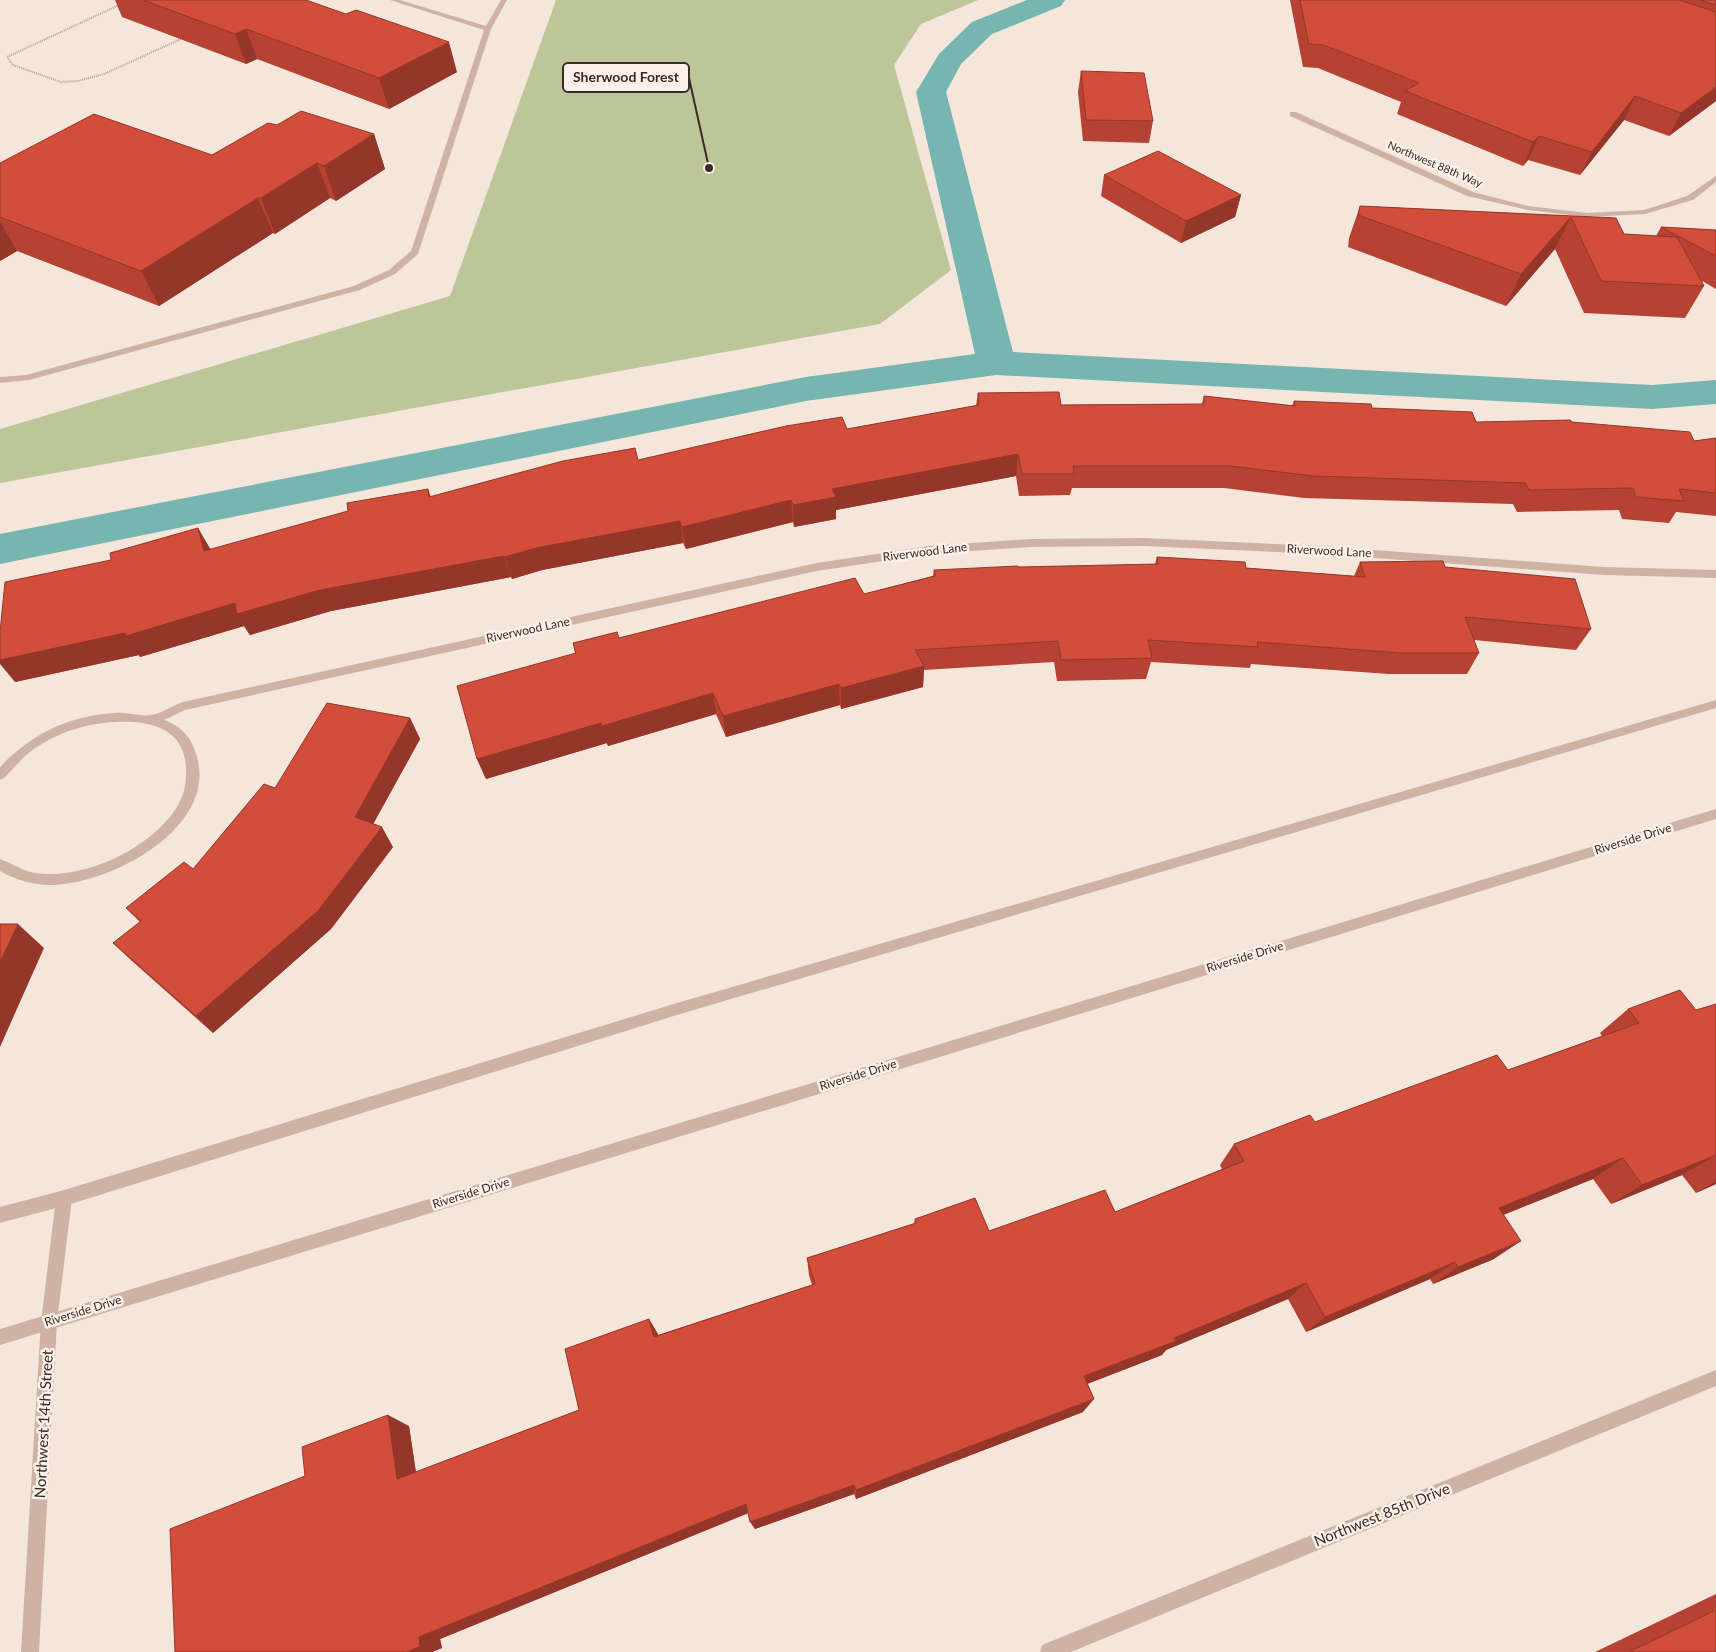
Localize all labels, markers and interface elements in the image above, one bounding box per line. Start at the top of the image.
callout: Sherwood Forest [563,63,689,92]
text: Sherwood Forest [573,68,680,85]
street label: Northwest 88th Way [1386,138,1485,190]
street label: Riverwood Lane [882,539,968,564]
street label: Riverwood Lane [1286,541,1372,560]
street label: Riverwood Lane [485,613,571,646]
street label: Riverside Drive [1592,820,1673,857]
street label: Riverside Drive [1204,938,1285,975]
street label: Riverside Drive [817,1056,898,1093]
street label: Riverside Drive [430,1174,511,1211]
street label: Riverside Drive [42,1292,123,1329]
street label: Northwest 14th Street [30,1349,56,1499]
street label: Northwest 85th Drive [1311,1479,1452,1550]

